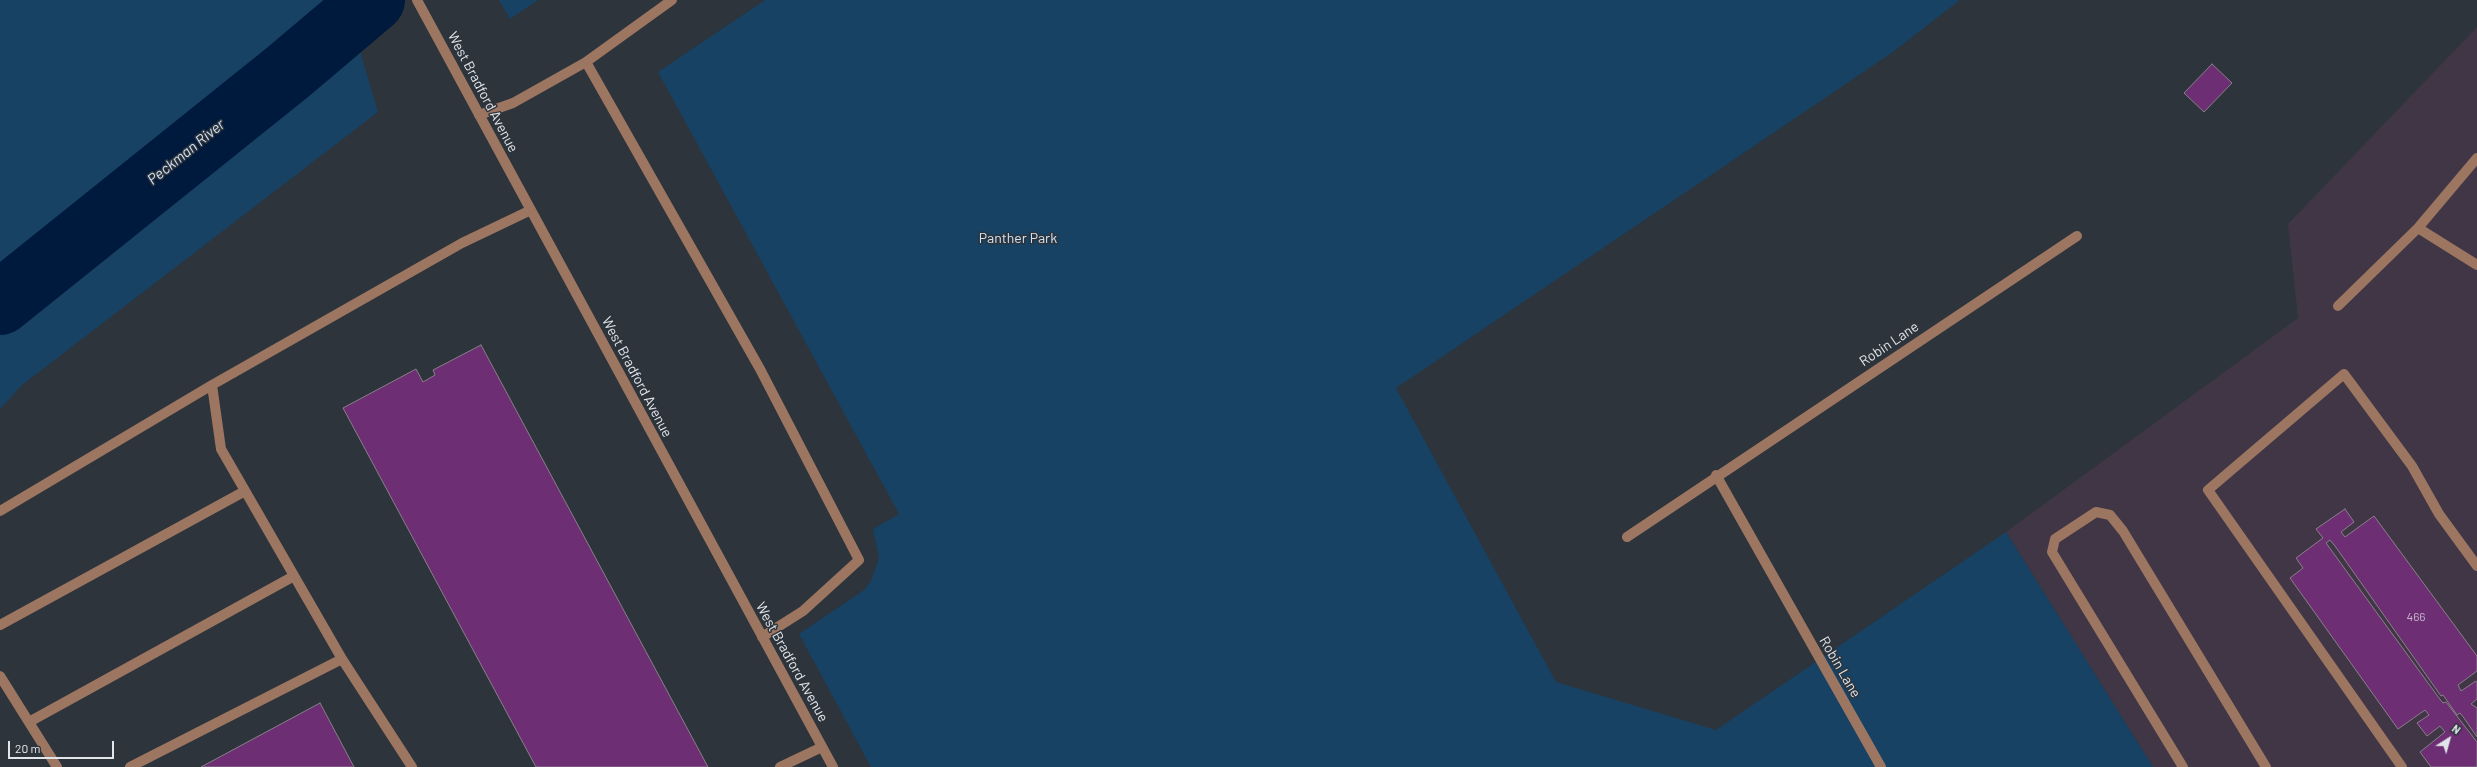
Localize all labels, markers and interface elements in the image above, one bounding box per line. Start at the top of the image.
street label: West Bradford Avenue [444,29,522,155]
water label: Peckman River [144,115,228,189]
park label: Panther Park [979,230,1057,246]
street label: West Bradford Avenue [598,314,676,440]
street label: Robin Lane [1856,318,1922,370]
street label: West Bradford Avenue [752,599,832,725]
house number: 466 [2407,610,2425,624]
street label: Robin Lane [1816,633,1864,701]
north arrow [2429,719,2469,759]
text: N [2450,722,2463,736]
scale bar [10,733,116,759]
text: 20 m [15,741,41,755]

